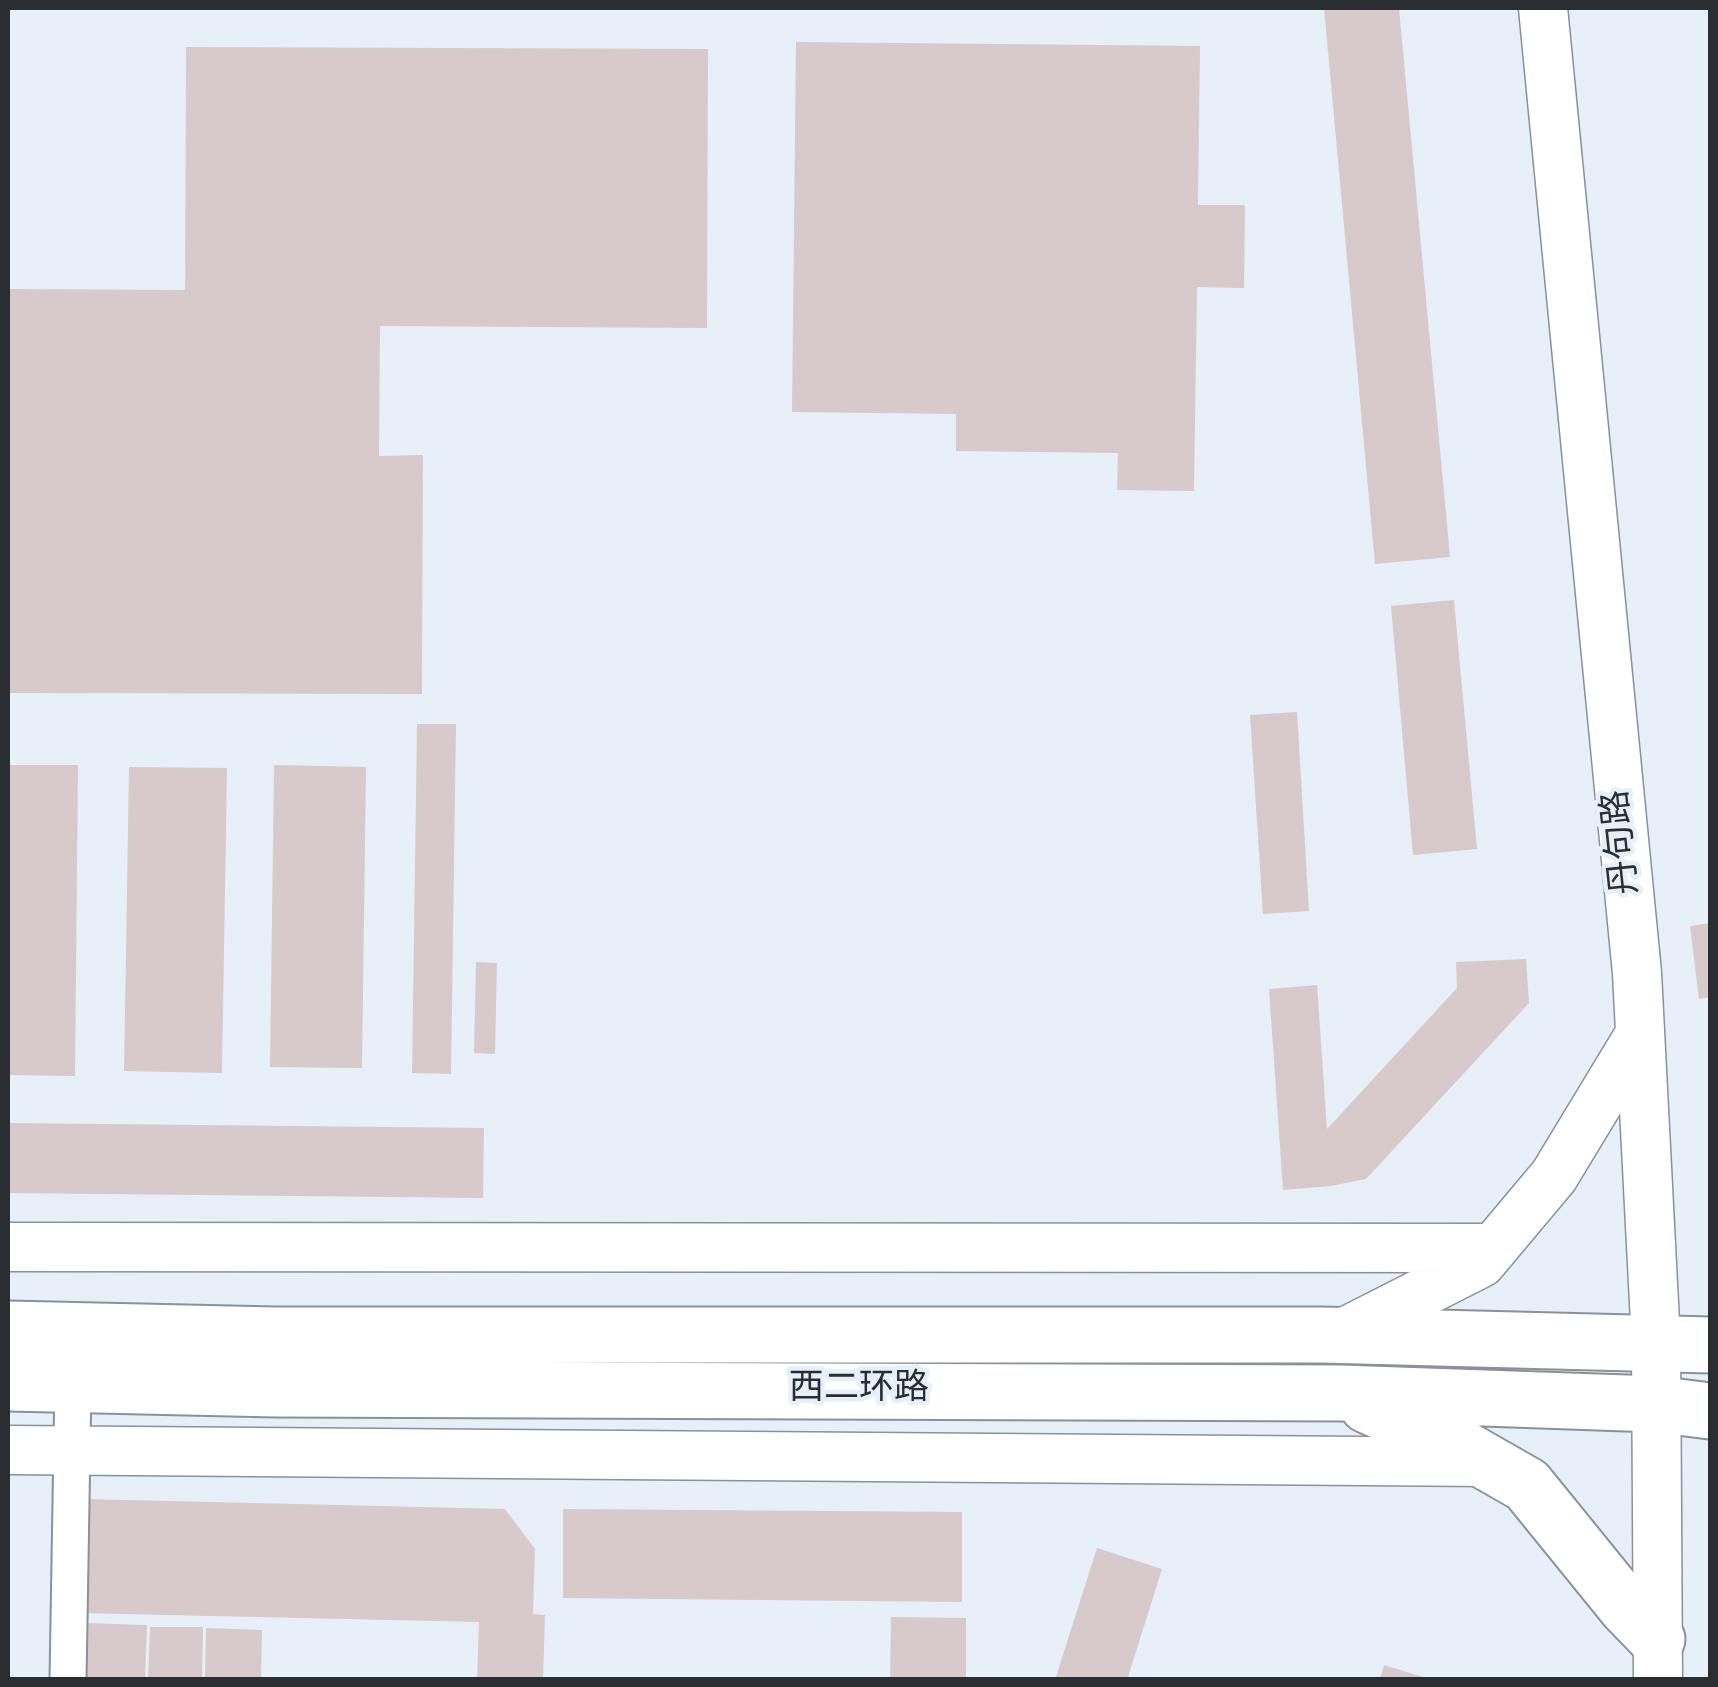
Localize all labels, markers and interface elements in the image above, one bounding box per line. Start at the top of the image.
street label: 丹句路 [1598,788,1650,896]
street label: 西二环路 [789,1370,929,1412]

